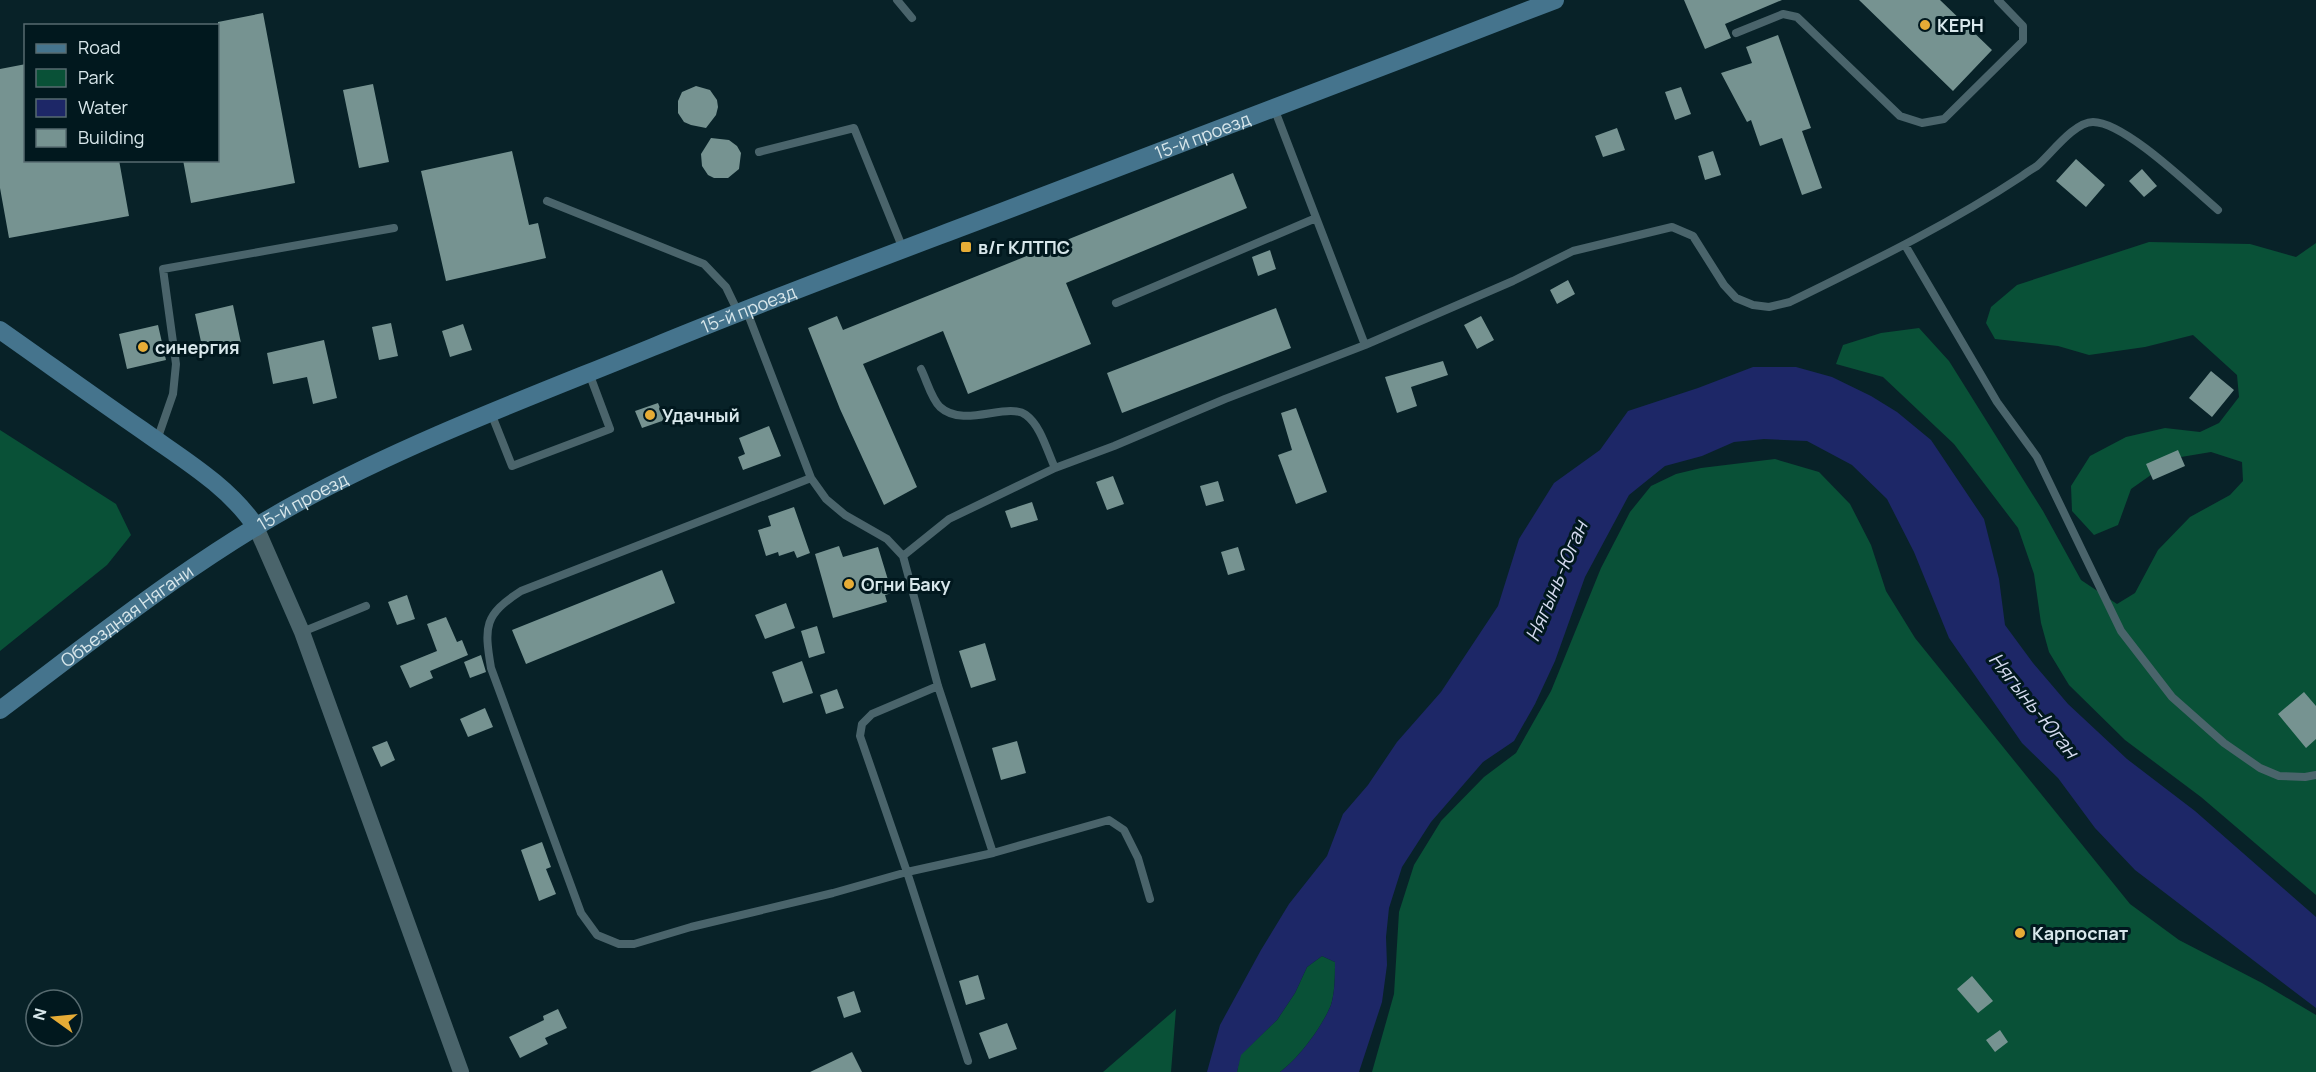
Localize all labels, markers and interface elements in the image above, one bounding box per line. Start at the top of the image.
place label: КЕРН [1937,13,1984,37]
marker: КЕРН [1918,18,1932,32]
legend [24,24,219,162]
text: Road [78,35,121,59]
text: Park [78,65,115,89]
text: Water [78,95,128,119]
street label: 15-й проезд [1151,106,1254,164]
text: Building [78,125,144,149]
place label: в/г КЛТПС [978,235,1070,259]
marker: в/г КЛТПС [959,240,973,254]
street label: 15-й проезд [697,279,800,338]
place label: синергия [155,335,240,359]
marker: синергия [136,340,150,354]
place label: Удачный [662,403,740,427]
marker: Удачный [643,408,657,422]
street label: 15-й проезд [252,466,352,536]
water label: Нягынь-Юган [1518,515,1594,645]
street label: Объездная Нягани [55,559,198,672]
place label: Огни Баку [861,572,951,596]
marker: Огни Баку [842,577,856,591]
water label: Нягынь-Юган [1983,647,2086,765]
place label: Карпоспат [2032,921,2129,945]
marker: Карпоспат [2013,926,2027,940]
north arrow [24,988,84,1048]
text: N [27,1006,52,1023]

